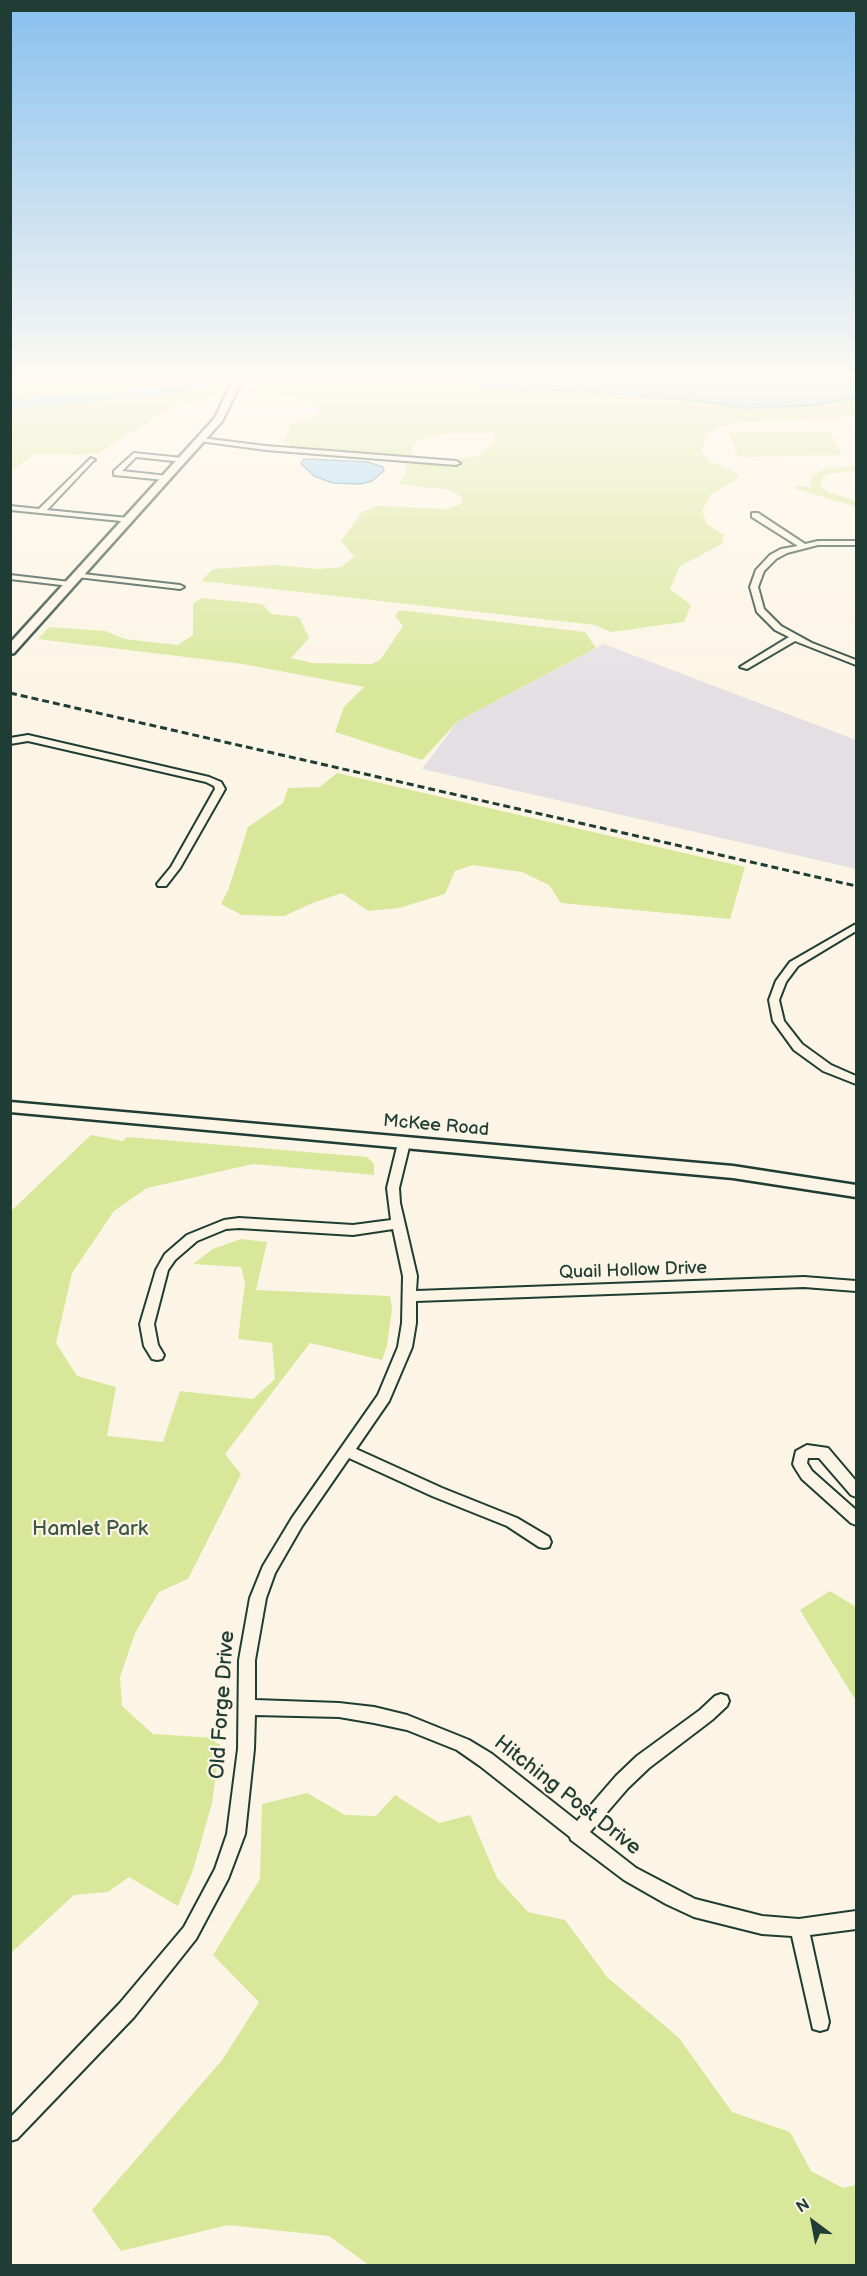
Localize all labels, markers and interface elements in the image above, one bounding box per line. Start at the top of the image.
street label: McKee Road [382,1111,490,1141]
street label: Quail Hollow Drive [559,1258,707,1284]
park label: Hamlet Park [32,1517,148,1543]
street label: Old Forge Drive [205,1630,241,1780]
street label: Hitching Post Drive [488,1731,646,1861]
north arrow [783,2192,843,2252]
text: N [793,2195,813,2218]

